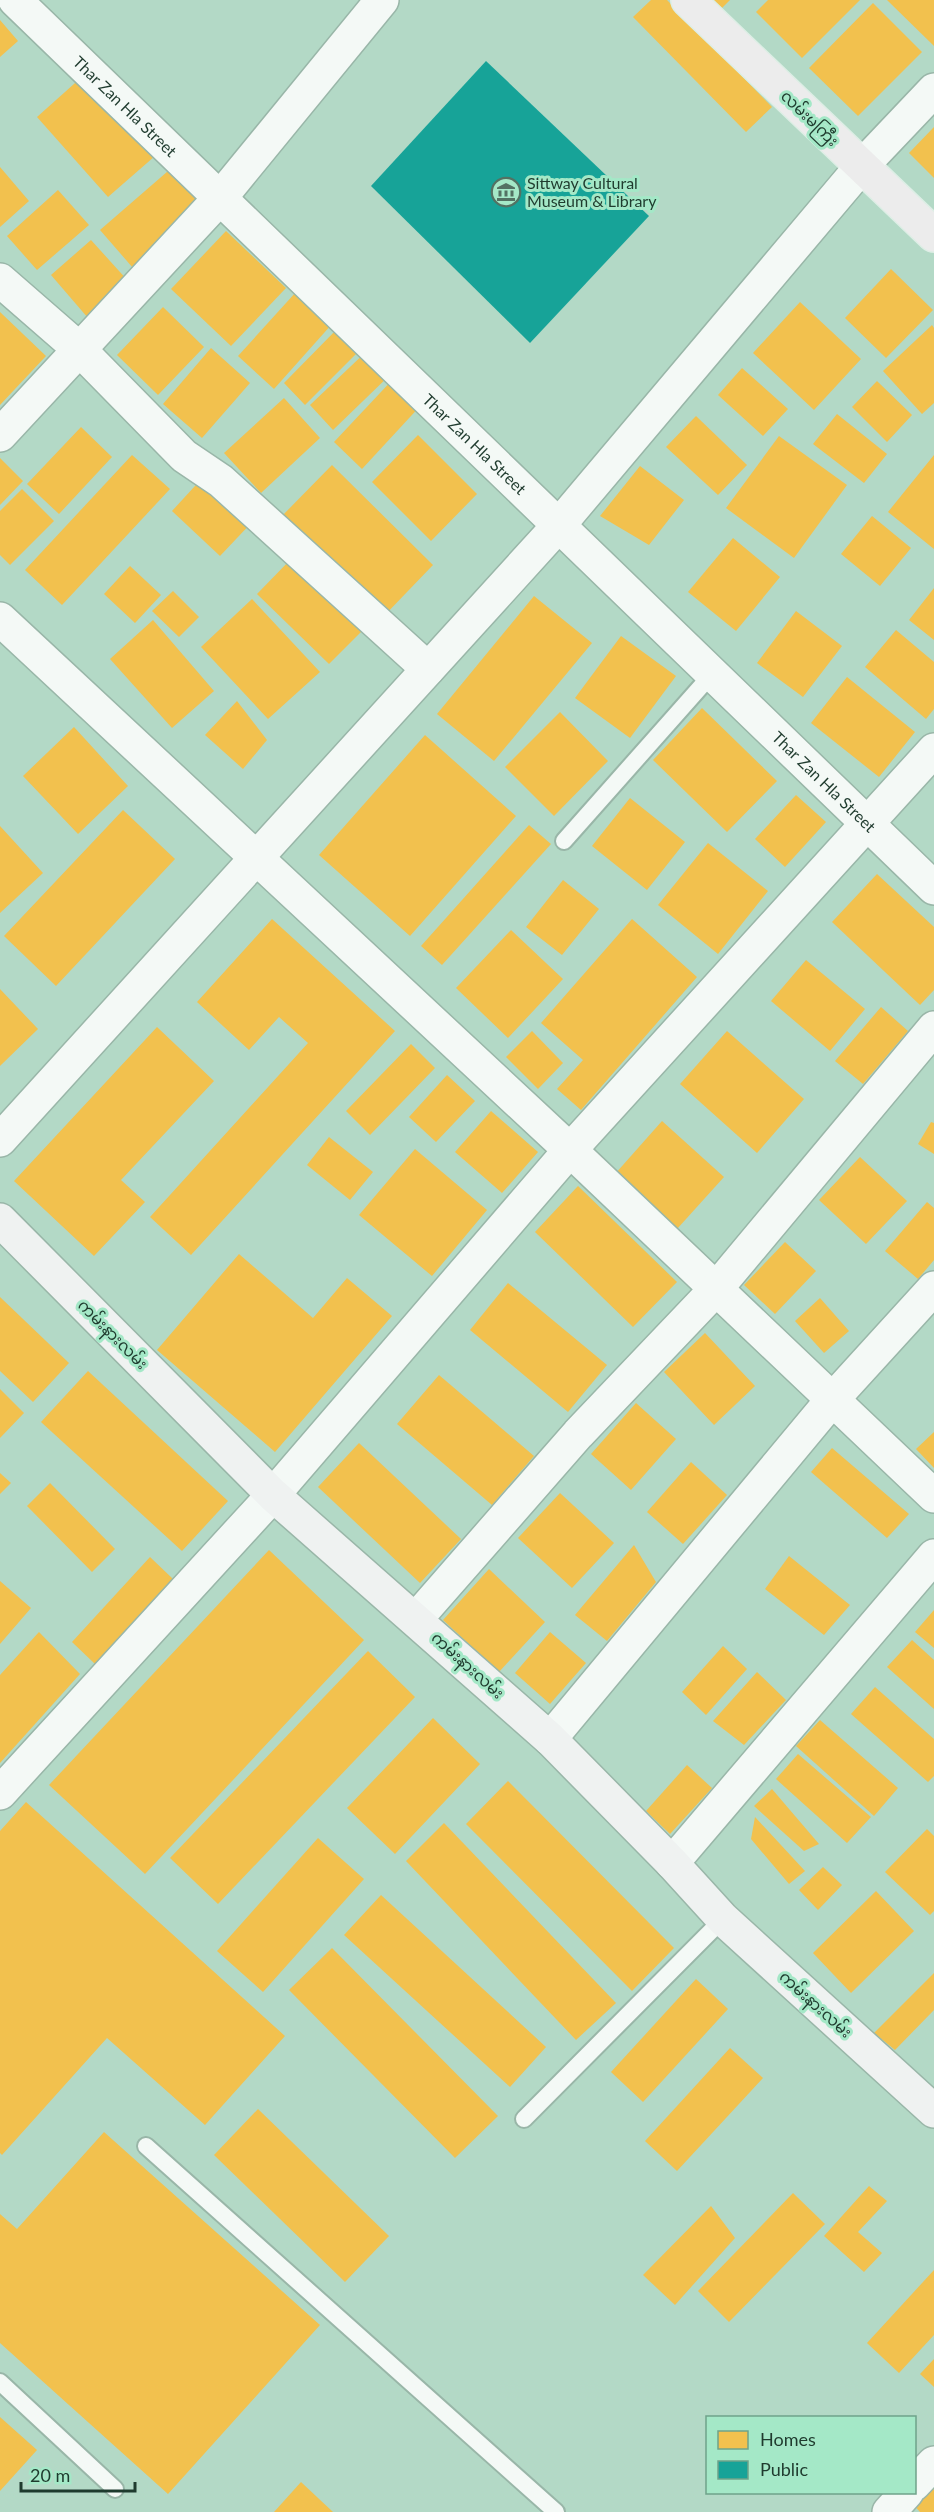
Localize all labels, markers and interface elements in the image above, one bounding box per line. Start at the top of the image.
street label: Thar Zan Hla Street [70,52,181,160]
street label: လမ်းမကြီး [774,85,844,153]
place label: Sittway Cultural Museum & Library [527,173,657,210]
museum icon: Sittway Cultural Museum & Library [490,176,522,208]
street label: Thar Zan Hla Street [419,389,531,498]
street label: Thar Zan Hla Street [769,727,880,836]
street label: ကမ်းနားလမ်း [71,1294,153,1376]
street label: ကမ်းနားလမ်း [425,1627,509,1706]
street label: ကမ်းနားလမ်း [773,1966,857,2045]
legend [706,2416,916,2494]
text: Homes [760,2428,816,2450]
scale bar [21,2455,135,2493]
text: Public [760,2458,808,2480]
text: 20 m [30,2464,70,2486]

